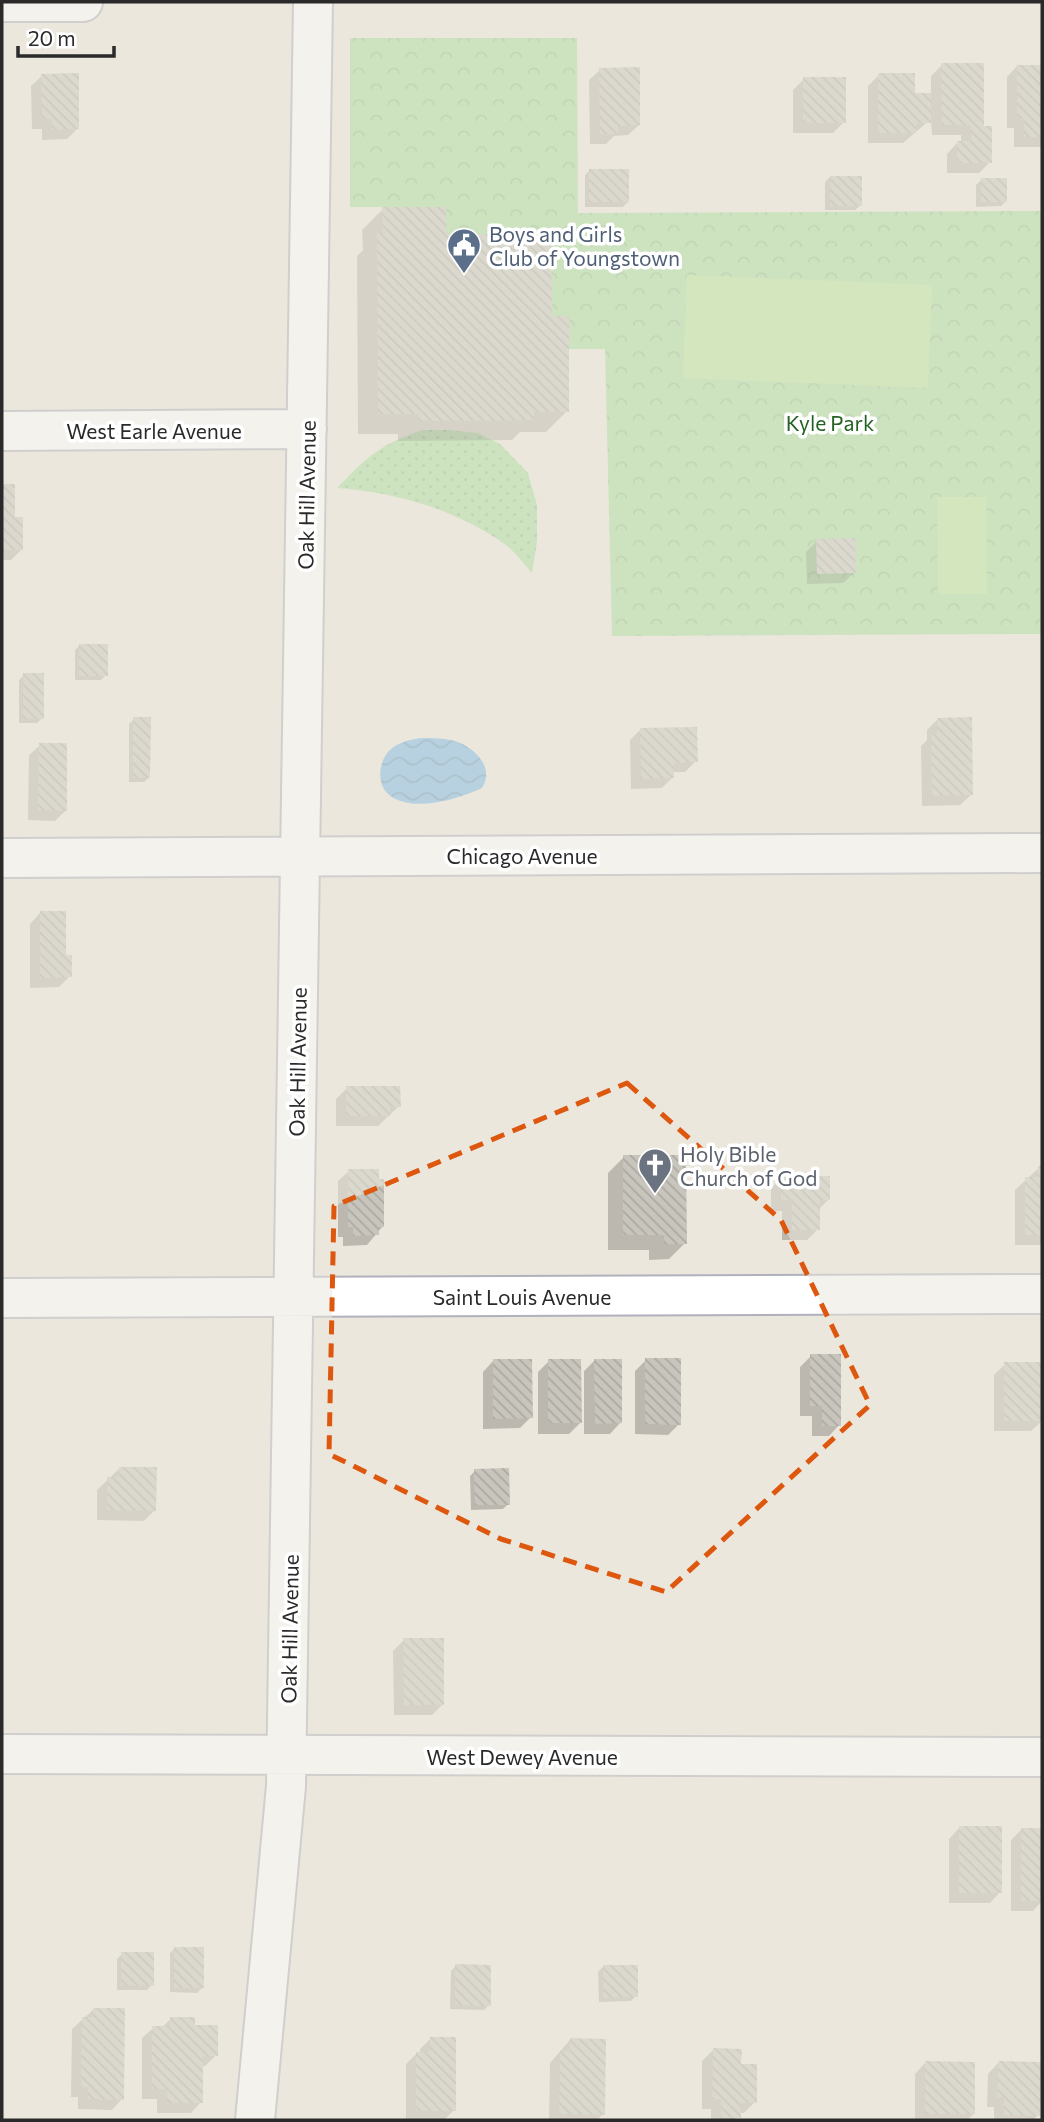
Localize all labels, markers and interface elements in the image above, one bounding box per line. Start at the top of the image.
scale bar [18,14,114,58]
text: 20 m [28,25,76,50]
place label: Boys and Girls Club of Youngstown [489,221,680,270]
public building icon: Boys and Girls Club of Youngstown [445,226,483,275]
park label: Kyle Park [786,410,874,435]
street label: West Earle Avenue [66,418,242,443]
street label: Oak Hill Avenue [292,420,320,570]
street label: Chicago Avenue [447,843,597,868]
street label: Oak Hill Avenue [283,987,311,1137]
place label: Holy Bible Church of God [680,1141,817,1190]
church icon: Holy Bible Church of God [636,1146,674,1195]
street label: Saint Louis Avenue [433,1284,611,1309]
street label: Oak Hill Avenue [275,1554,303,1704]
street label: West Dewey Avenue [426,1744,618,1769]

